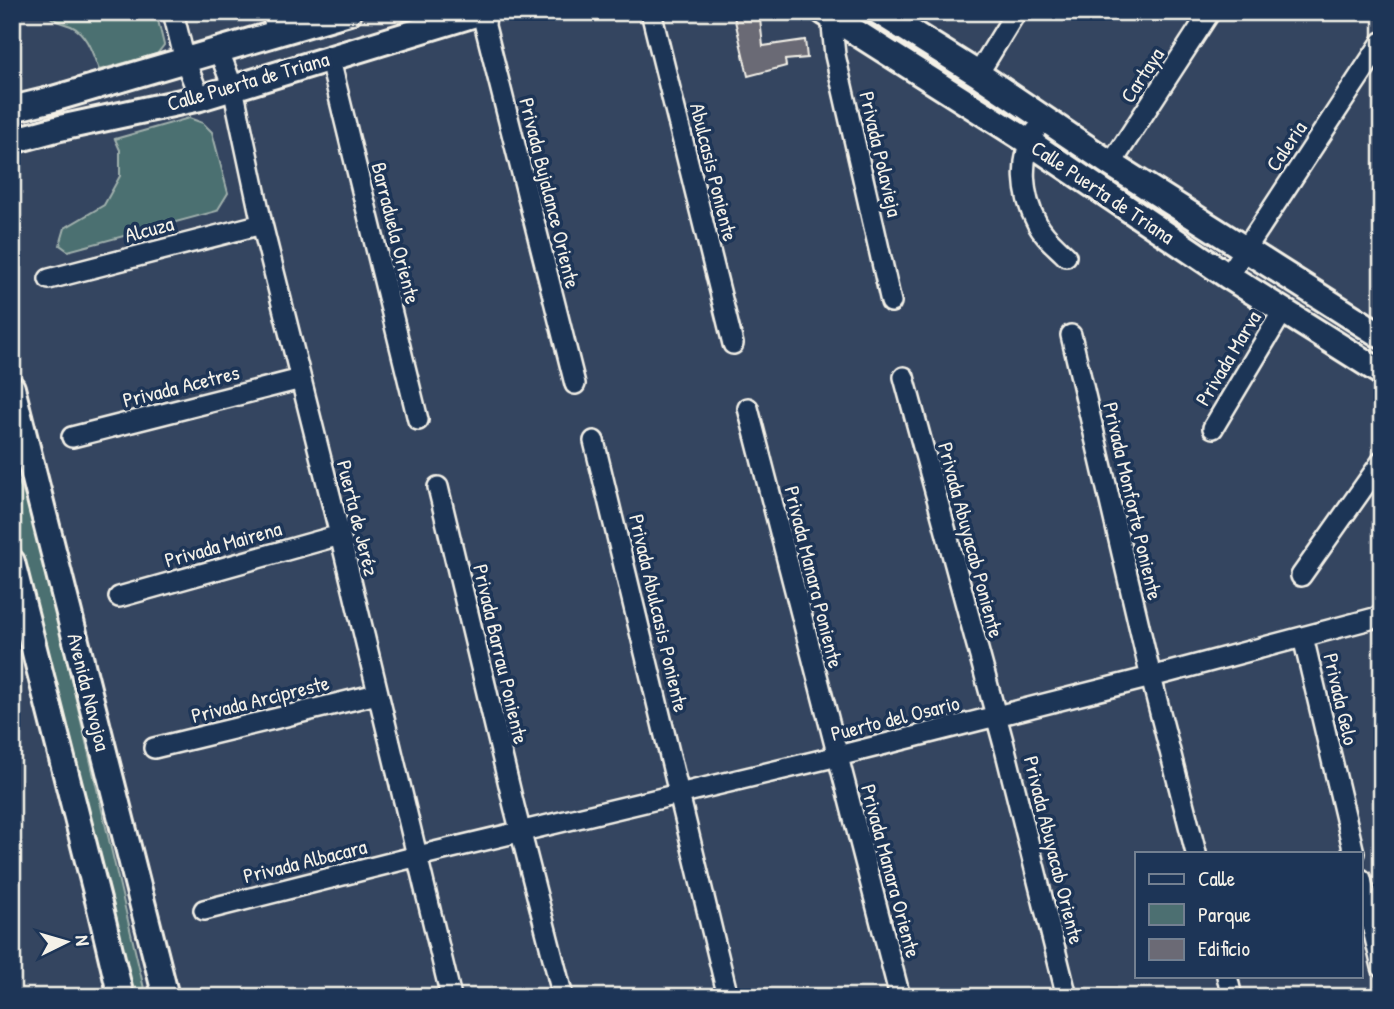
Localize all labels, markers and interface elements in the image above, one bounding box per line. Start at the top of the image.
street label: Cartaya [1113,42,1171,108]
street label: Calle Puerta de Triana [164,44,332,118]
street label: Privada Polavieja [852,88,910,220]
street label: Privada Bujalance Oriente [512,95,588,291]
street label: Abulcasis Poniente [683,100,745,244]
street label: Caleria [1259,115,1313,177]
street label: Calle Puerta de Triana [1026,133,1180,251]
street label: Barraduela Oriente [364,159,428,307]
street label: Alcuza [121,209,177,249]
street label: Privada Marva [1188,305,1268,411]
street label: Privada Acetres [120,358,242,414]
street label: Privada Monforte Poniente [1096,399,1170,603]
street label: Privada Abuyacab Poniente [931,439,1011,641]
street label: Puerta de Jeréz [330,457,386,579]
street label: Privada Manara Poniente [777,483,851,671]
street label: Privada Abulcasis Poniente [622,511,696,715]
street label: Privada Mairena [161,513,285,575]
street label: Privada Barrau Poniente [466,561,536,747]
street label: Avenida Navojoa [60,630,118,754]
street label: Privada Gelo [1316,650,1366,748]
street label: Privada Arcipreste [188,668,332,730]
street label: Puerto del Osario [828,688,962,748]
street label: Privada Abuyacab Oriente [1017,753,1091,947]
street label: Privada Manara Oriente [854,781,928,961]
street label: Privada Albacara [240,832,370,890]
legend [1135,852,1362,978]
text: Calle [1198,864,1235,893]
text: Parque [1198,900,1251,929]
north arrow [32,908,102,978]
text: N [70,934,96,947]
text: Edificio [1198,934,1250,963]

